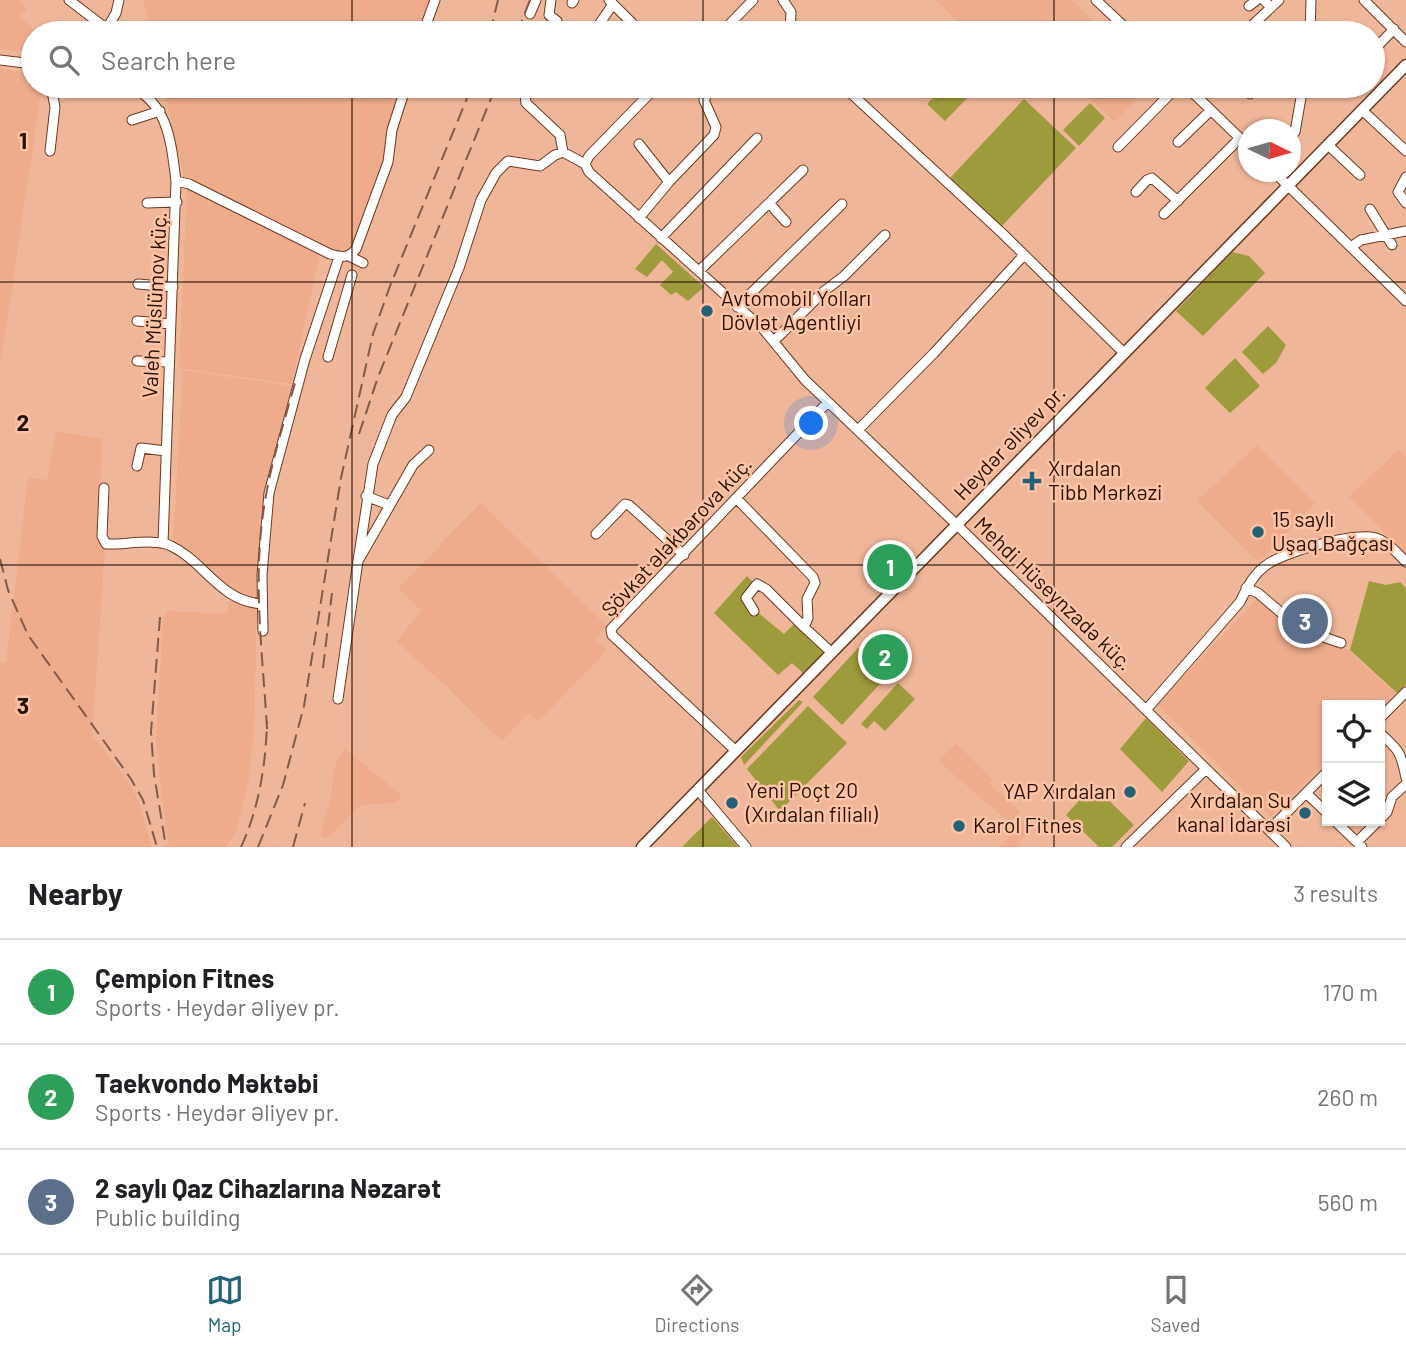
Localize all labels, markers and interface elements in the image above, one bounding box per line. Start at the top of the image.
search box [21,21,1385,98]
icon: search [45,41,83,79]
text: Search here [101,44,236,75]
north arrow [1238,119,1301,182]
text: 1 [19,126,27,154]
street label: Valeh Müslümov küç. [136,211,171,399]
place label: Avtomobil Yolları Dövlət Agentliyi [721,285,871,334]
marker: Avtomobil Yolları Dövlət Agentliyi [699,303,715,319]
street label: Heydər Əliyev pr. [948,379,1070,505]
your location [794,406,828,440]
text: 2 [17,408,29,436]
street label: Şövkət Ələkbərova küç. [595,451,756,621]
place label: Xırdalan Tibb Mərkəzi [1048,455,1162,504]
marker: Xırdalan Tibb Mərkəzi [1022,471,1042,491]
place label: 15 saylı Uşaq Bağçası [1272,506,1394,555]
street label: Mehdi Hüseynzadə küç. [970,511,1138,675]
marker: 15 saylı Uşaq Bağçası [1250,524,1266,540]
pin: 1 [867,541,913,593]
pin: 3 [1282,595,1328,647]
pin: 2 [862,631,908,683]
text: 3 [17,691,29,719]
map controls [1322,700,1385,826]
button: locate [1322,700,1385,763]
button: layers [1322,763,1385,826]
place label: Yeni Poçt 20 (Xırdalan filialı) [745,777,878,826]
place label: YAP Xırdalan [1003,778,1116,803]
marker: YAP Xırdalan [1122,784,1138,800]
place label: Xırdalan Su kanal İdarəsi [1177,787,1291,836]
marker: Yeni Poçt 20 (Xırdalan filialı) [724,795,740,811]
marker: Xırdalan Su kanal İdarəsi [1297,805,1313,821]
place label: Karol Fitnes [973,812,1082,837]
marker: Karol Fitnes [951,818,967,834]
text: Nearby [28,875,123,911]
text: 3 results [1293,879,1378,907]
text: Çempion Fitnes [95,962,274,993]
text: 1 [47,978,55,1006]
text: 170 m [1322,978,1378,1006]
text: Sports · Heydər Əliyev pr. [95,993,340,1021]
text: Taekvondo Məktəbi [95,1067,319,1098]
text: 2 [45,1083,57,1111]
text: 260 m [1317,1083,1378,1111]
text: Sports · Heydər Əliyev pr. [95,1098,340,1126]
text: 2 saylı Qaz Cihazlarına Nəzarət [95,1172,441,1203]
text: 3 [45,1188,57,1216]
text: 560 m [1318,1188,1378,1216]
text: Public building [95,1203,240,1231]
tab: Map [206,1271,244,1336]
tab: Directions [655,1271,740,1336]
tab: Saved [1151,1271,1200,1336]

